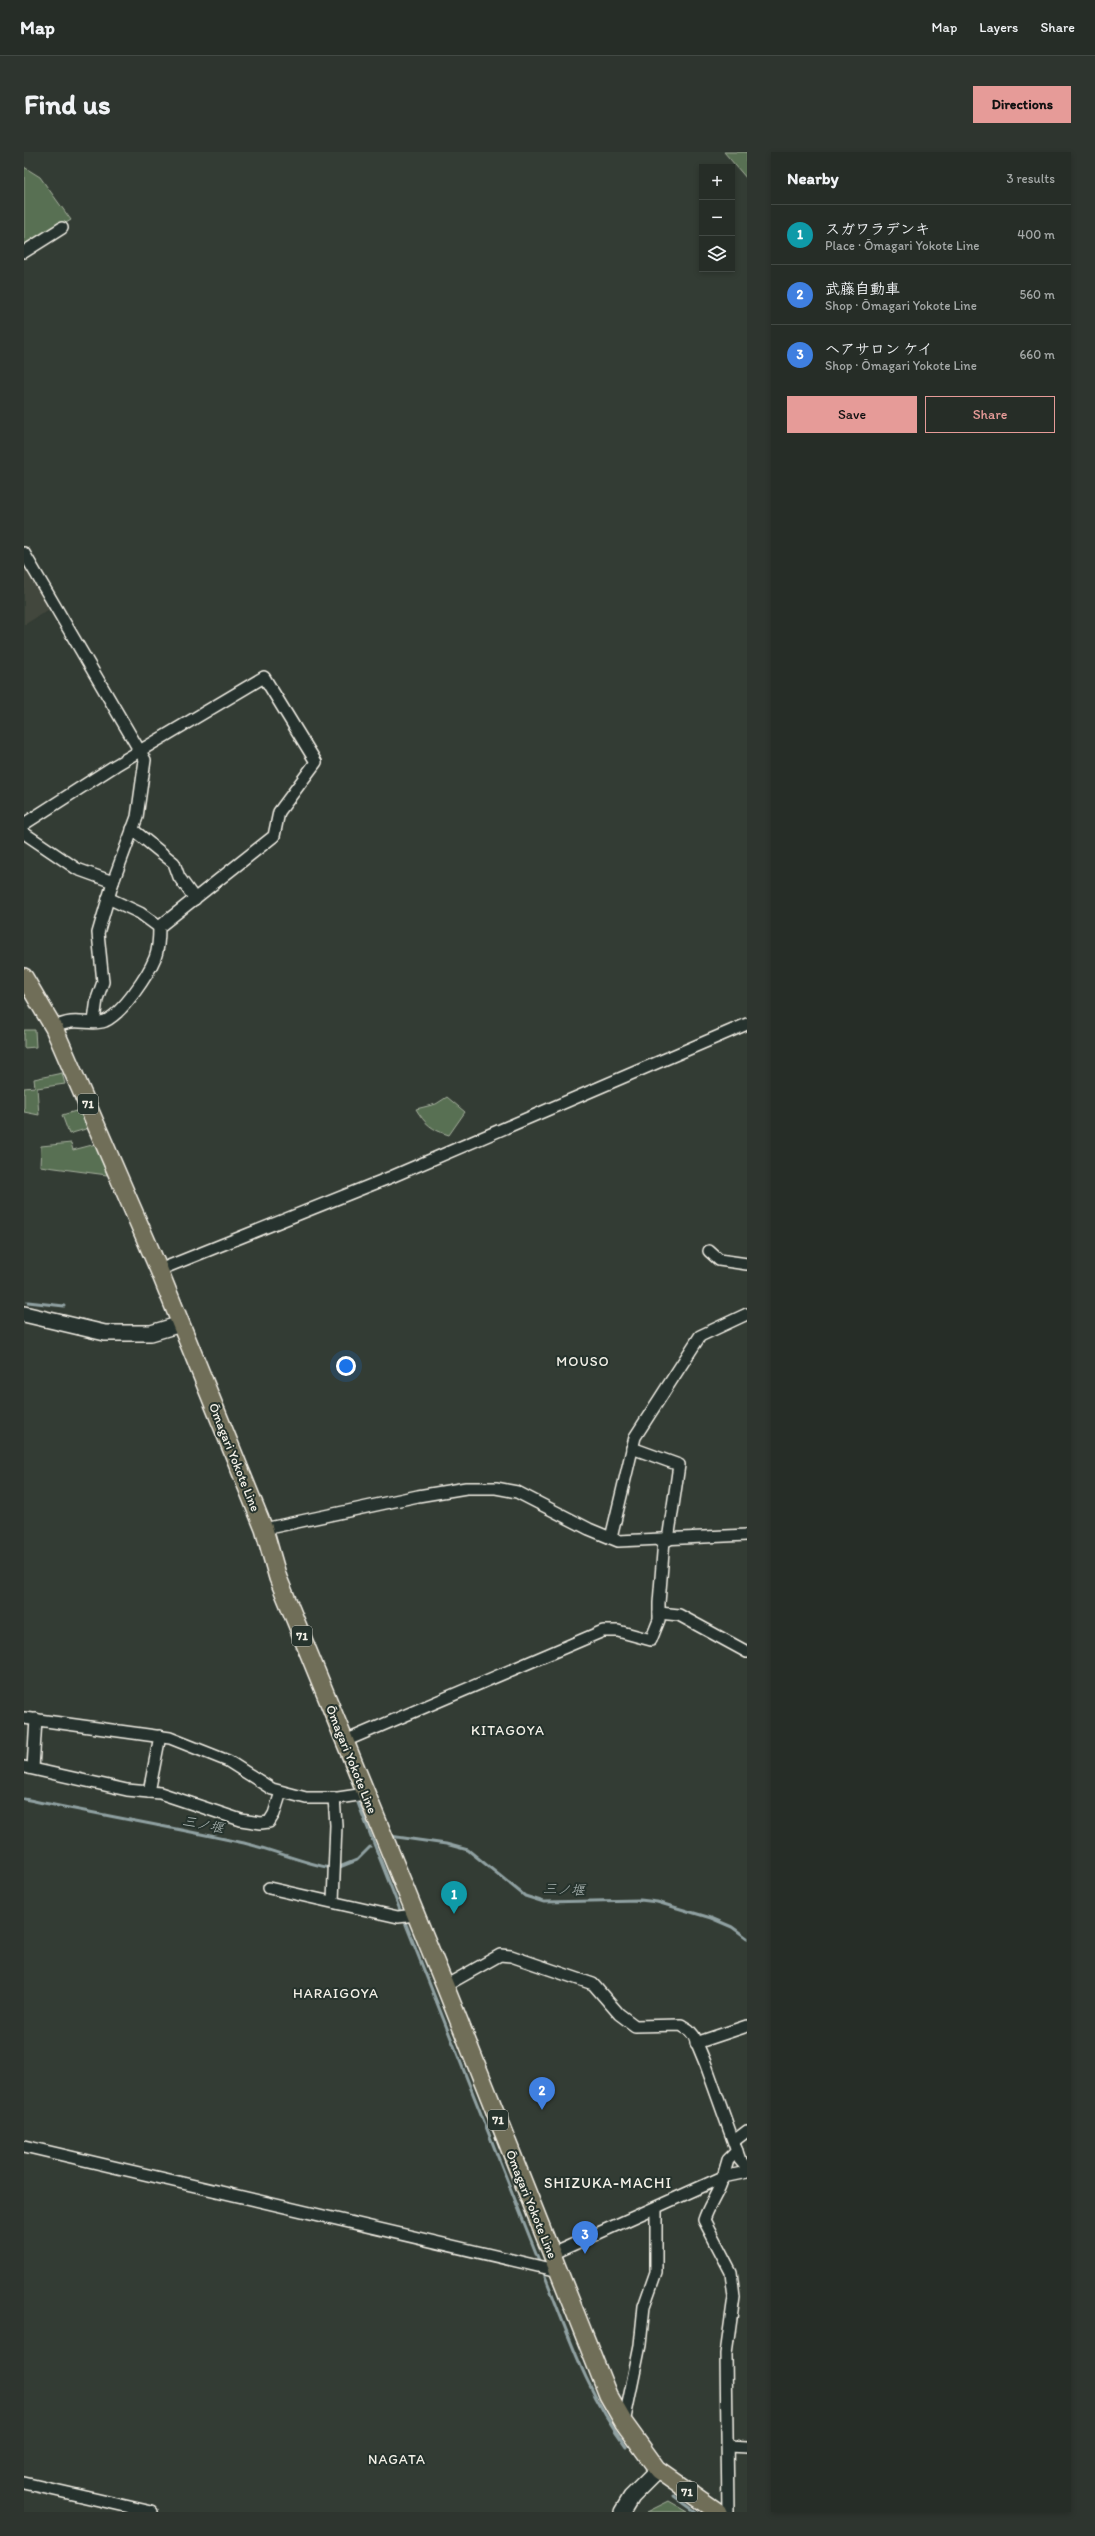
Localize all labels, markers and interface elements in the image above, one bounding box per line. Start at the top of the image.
text: Map [20,16,55,39]
text: Map [932,19,957,36]
text: Layers [979,19,1018,36]
text: Share [1040,19,1075,36]
button: Directions [973,86,1071,123]
text: Find us [24,87,111,121]
map controls [699,164,735,272]
button: + [699,164,735,200]
text: Nearby [787,168,839,188]
text: 3 results [1006,171,1055,186]
button: − [699,200,735,236]
text: スガワラデンキ [825,220,930,238]
text: 1 [797,227,803,242]
text: 400 m [1017,227,1055,242]
button: layers [699,236,735,272]
text: Place · Ōmagari Yokote Line [825,238,979,253]
text: 武藤自動車 [825,280,900,298]
text: 2 [797,287,803,302]
text: 560 m [1019,287,1055,302]
text: Shop · Ōmagari Yokote Line [825,298,977,313]
text: ヘアサロン ケイ [825,340,932,358]
text: 3 [796,347,804,362]
text: 660 m [1019,347,1055,362]
text: Shop · Ōmagari Yokote Line [825,358,977,373]
button: Save [787,396,917,433]
button: Share [925,396,1055,433]
road number: 71 [78,1094,98,1114]
district label: MOUSO [556,1353,610,1370]
your location [336,1356,356,1376]
street label: Ōmagari Yokote Line [206,1401,263,1514]
road number: 71 [292,1626,312,1646]
street label: Ōmagari Yokote Line [323,1703,380,1816]
district label: KITAGOYA [471,1722,545,1739]
water label: 三ノ堰 [181,1812,227,1837]
water label: 三ノ堰 [543,1880,587,1899]
pin: 1 [441,1881,467,1914]
district label: HARAIGOYA [293,1985,379,2002]
pin: 2 [529,2077,555,2110]
road number: 71 [488,2110,508,2130]
street label: Ōmagari Yokote Line [503,2148,560,2261]
district label: SHIZUKA-MACHI [544,2174,672,2192]
pin: 3 [572,2221,598,2254]
district label: NAGATA [368,2451,426,2468]
road number: 71 [677,2482,697,2502]

